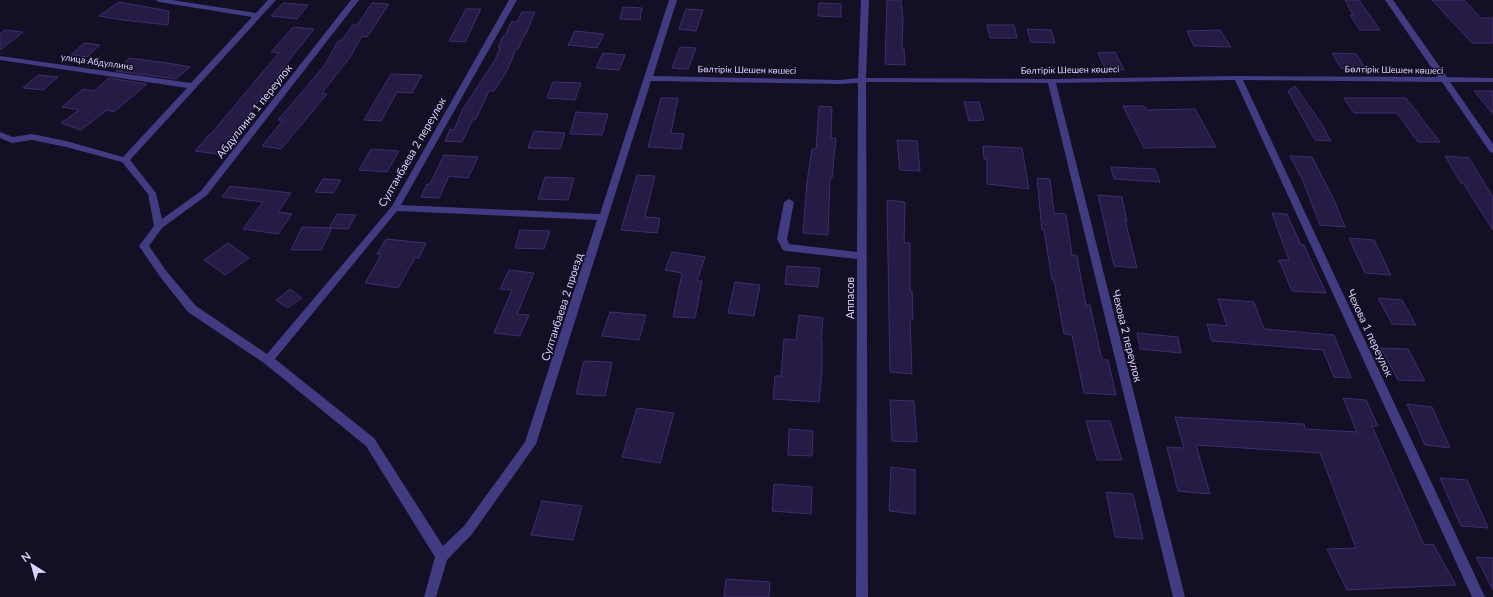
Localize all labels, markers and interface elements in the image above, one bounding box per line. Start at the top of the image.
street label: улица Абдуллина [60,51,134,72]
street label: Абдуллина 1 переулок [213,61,294,160]
street label: Бөлтірік Шешен көшесі [698,63,796,76]
street label: Бөлтірік Шешен көшесі [1021,63,1119,76]
street label: Бөлтірік Шешен көшесі [1345,63,1443,76]
street label: Султанбаева 2 переулок [375,95,448,209]
street label: Султанбаева 2 проезд [538,251,585,362]
street label: Аппасов [843,277,856,319]
street label: Чехова 1 переулок [1345,287,1396,379]
street label: Чехова 2 переулок [1110,288,1145,384]
north arrow [12,545,52,585]
text: N [18,549,33,564]

